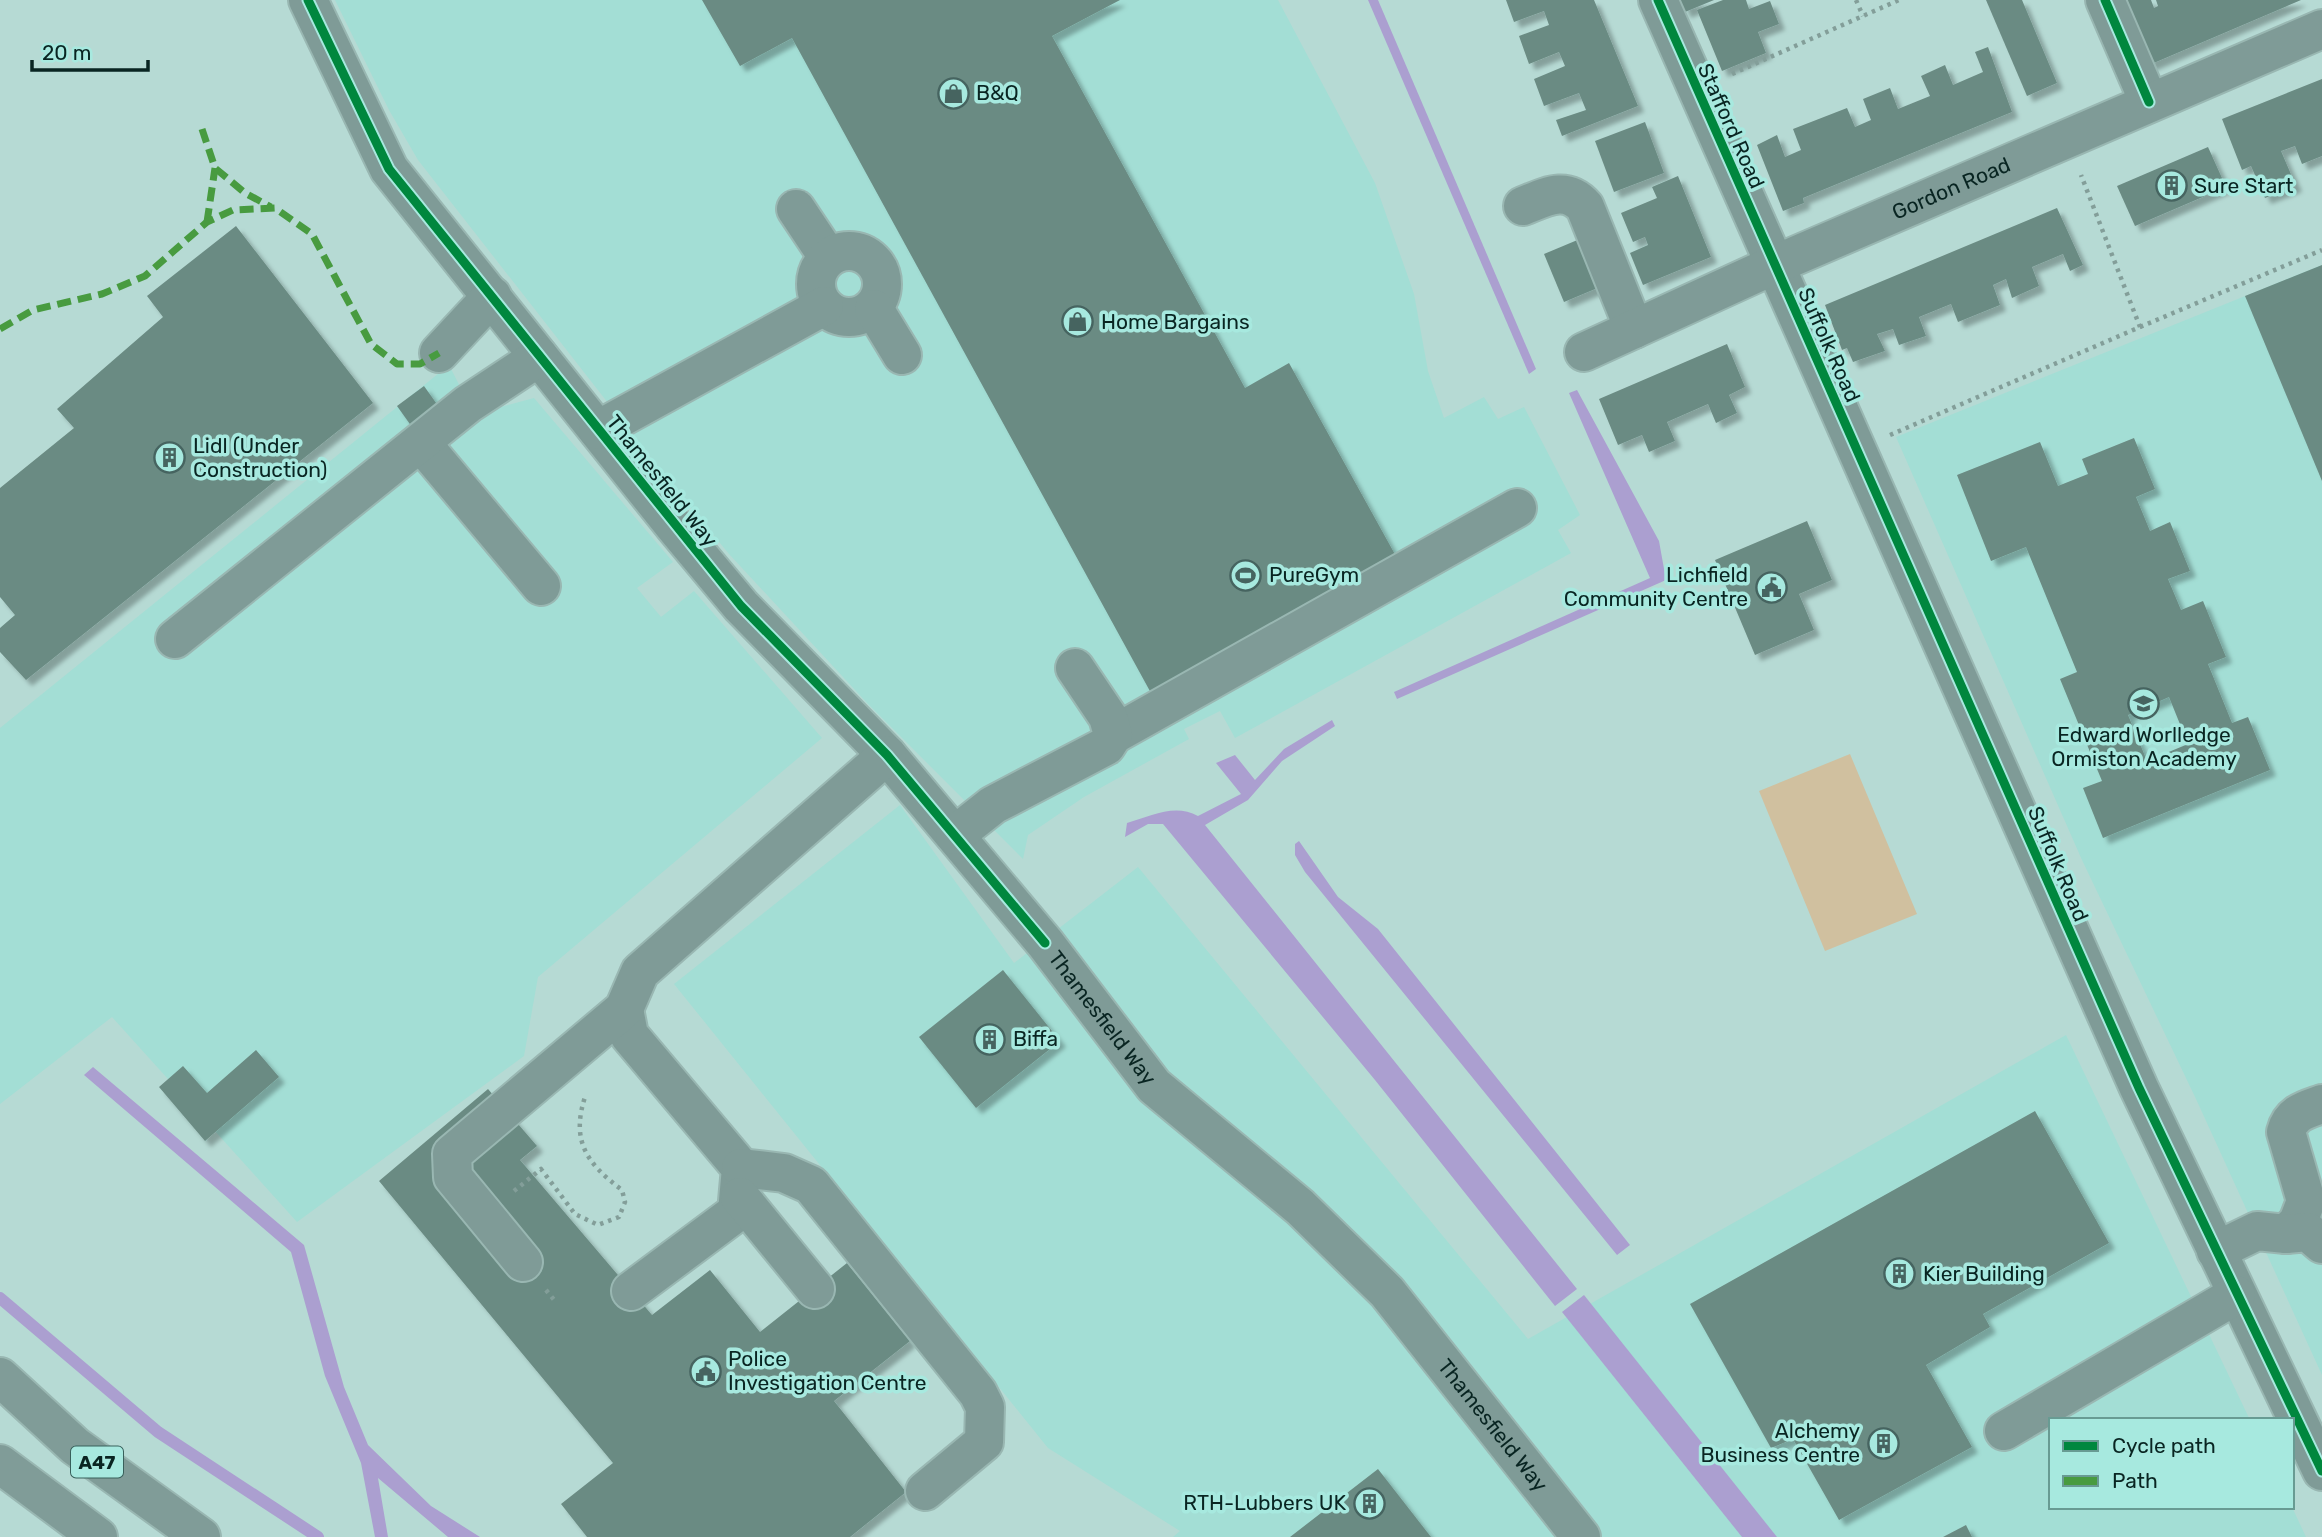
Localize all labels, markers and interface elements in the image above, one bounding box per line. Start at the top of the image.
scale bar [32,28,147,72]
text: 20 m [42,40,91,65]
street label: Stafford Road [1693,59,1770,192]
shop icon: B&Q [936,76,970,110]
place label: B&Q [976,80,1019,105]
street label: Gordon Road [1888,152,2014,225]
building icon: Sure Start [2154,169,2188,203]
place label: Sure Start [2194,173,2293,198]
street label: Suffolk Road [1793,284,1866,406]
shop icon: Home Bargains [1061,305,1095,339]
place label: Home Bargains [1101,309,1250,334]
street label: Thamesfield Way [602,410,723,552]
place label: Lidl (Under Construction) [193,433,327,482]
building icon: Lidl (Under Construction) [153,441,187,475]
sports icon: PureGym [1229,558,1263,592]
place label: PureGym [1269,562,1359,587]
place label: Lichfield Community Centre [1564,562,1748,611]
public building icon: Lichfield Community Centre [1754,570,1788,604]
school or university icon: Edward Worlledge Ormiston Academy [2127,686,2161,720]
place label: Edward Worlledge Ormiston Academy [2051,722,2237,771]
street label: Suffolk Road [2023,802,2094,925]
street label: Thamesfield Way [1043,946,1162,1090]
building icon: Biffa [973,1022,1007,1056]
place label: Biffa [1013,1026,1058,1051]
building icon: Kier Building [1883,1257,1917,1291]
place label: Kier Building [1923,1261,2045,1286]
place label: Police Investigation Centre [728,1346,926,1395]
public building icon: Police Investigation Centre [688,1354,722,1388]
street label: Thamesfield Way [1433,1354,1553,1497]
place label: Alchemy Business Centre [1700,1418,1860,1467]
legend [2049,1418,2294,1509]
building icon: Alchemy Business Centre [1866,1426,1900,1460]
text: Cycle path [2112,1433,2216,1458]
road number: A47 [71,1446,123,1478]
text: Path [2112,1468,2158,1493]
building icon: RTH-Lubbers UK [1352,1486,1386,1520]
place label: RTH-Lubbers UK [1183,1490,1346,1515]

